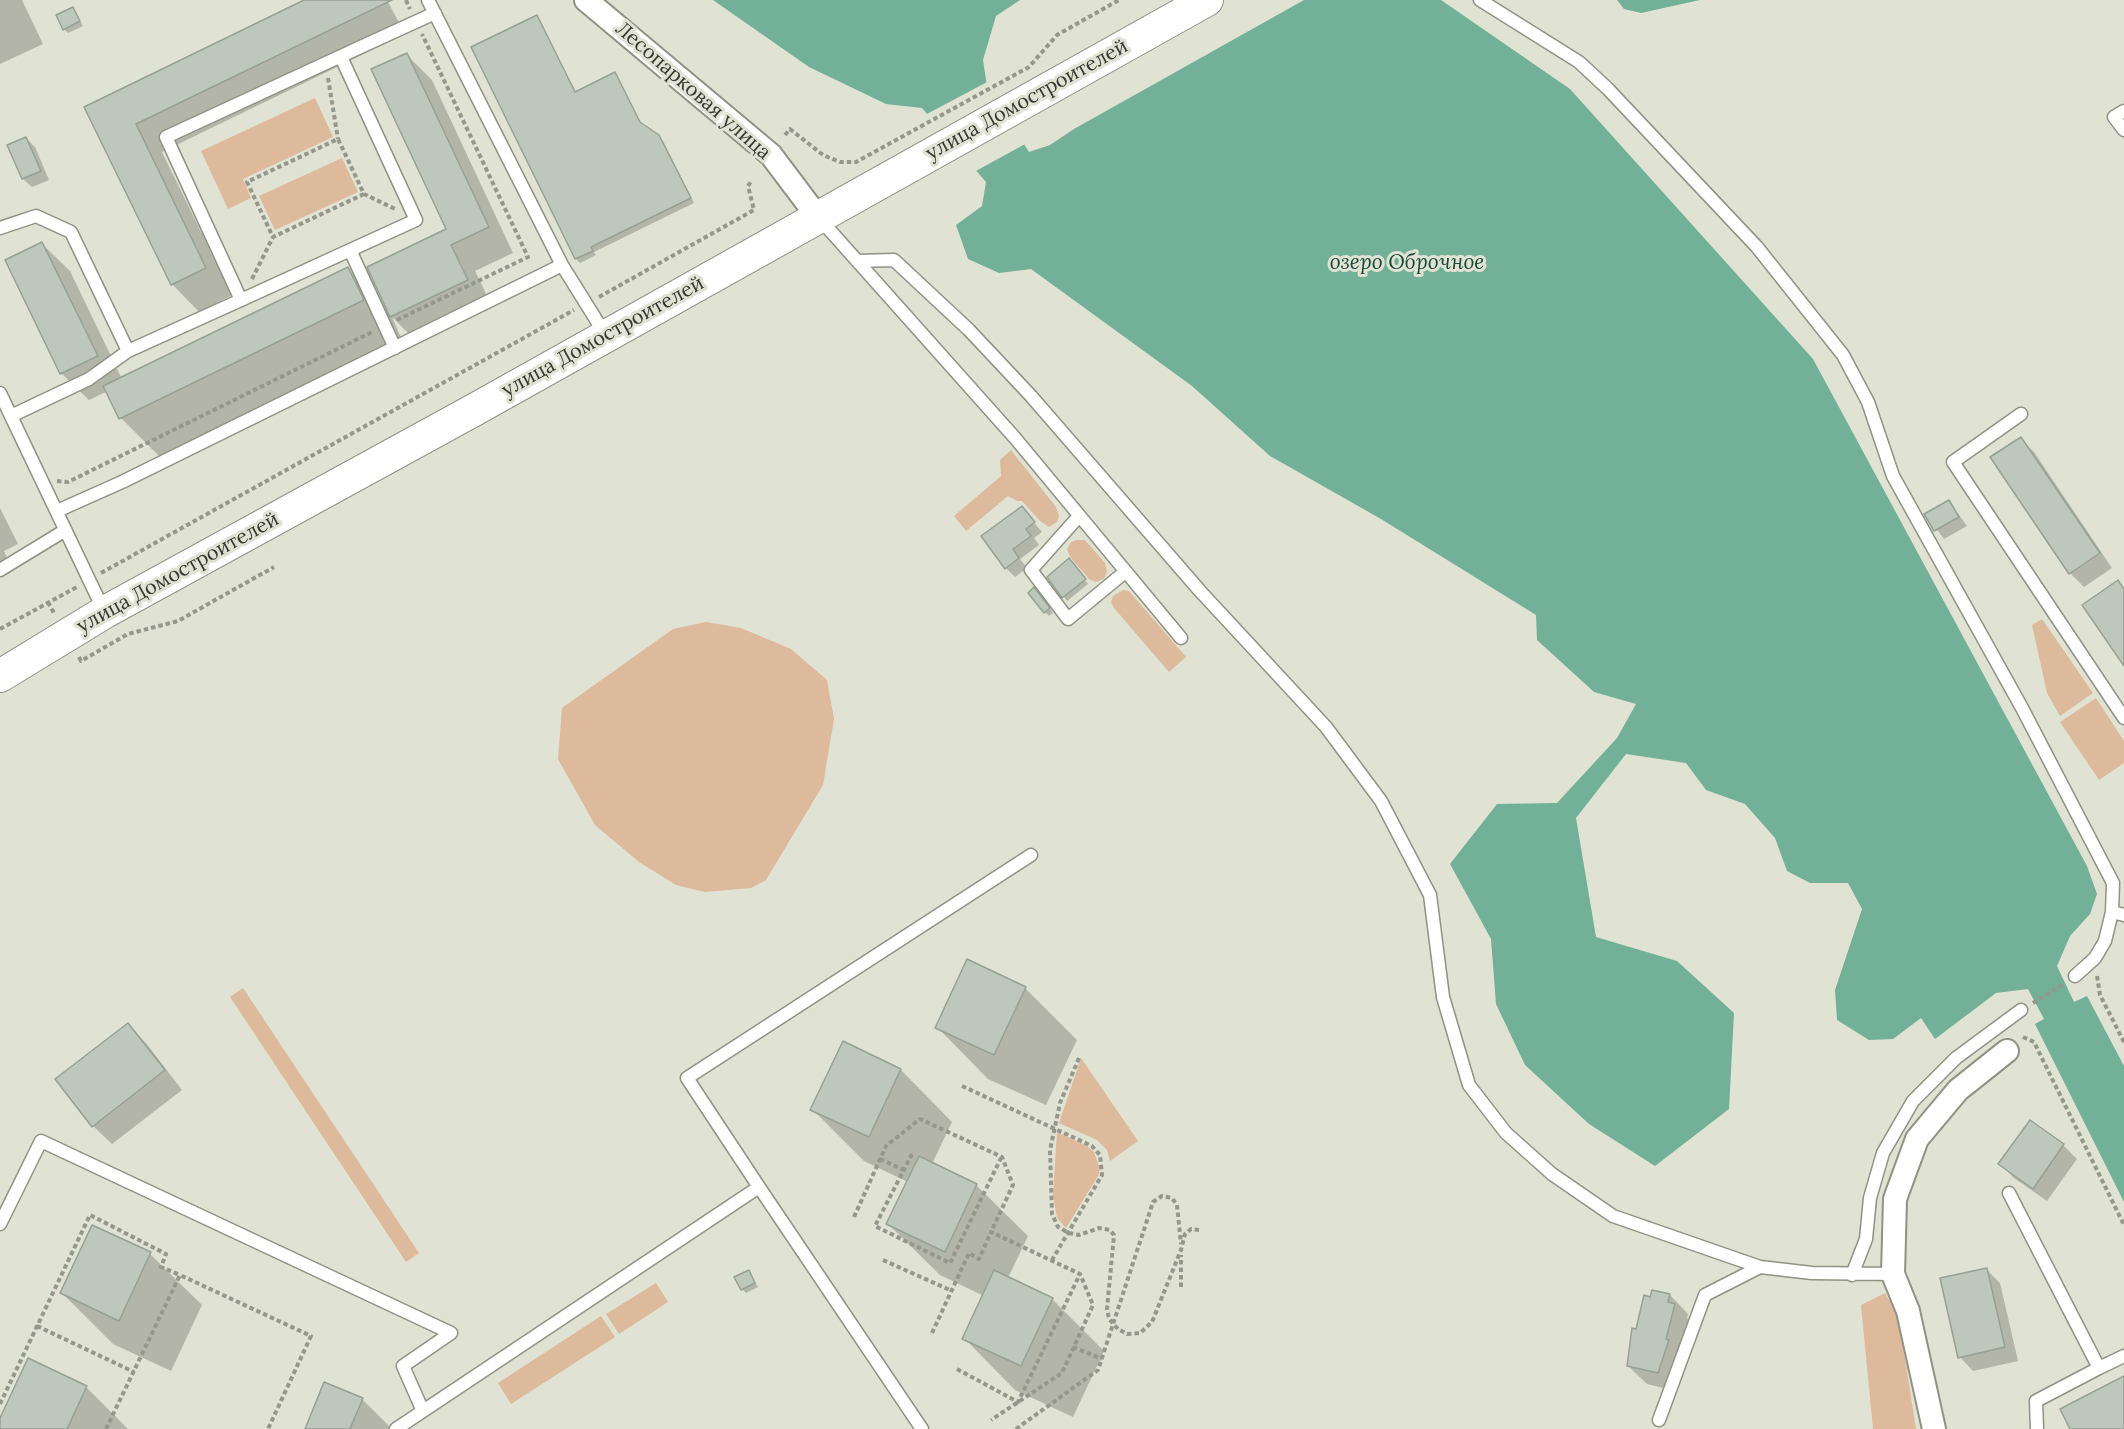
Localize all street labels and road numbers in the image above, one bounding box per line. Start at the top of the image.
street label: Лесопарковая улица [610,17,776,165]
street label: улица Домостроителей [922,34,1132,166]
street label: улица Домостроителей [498,271,708,403]
street label: улица Домостроителей [73,507,283,639]

